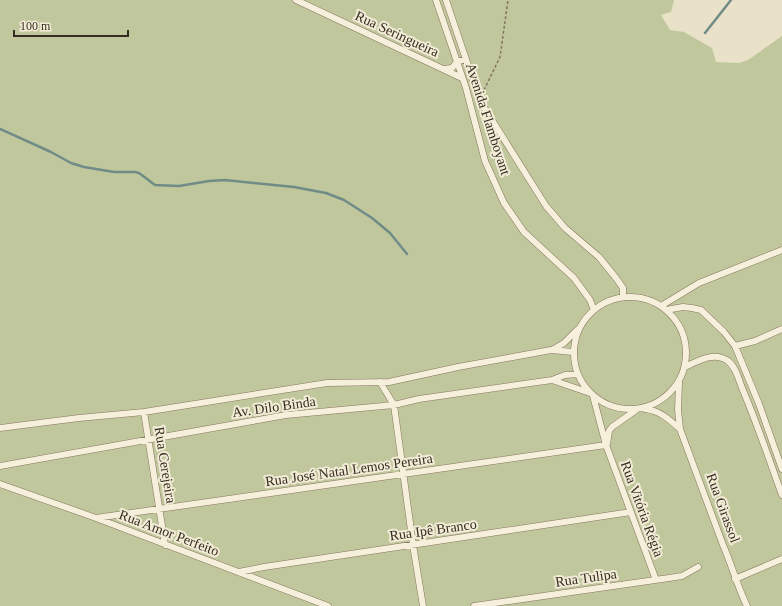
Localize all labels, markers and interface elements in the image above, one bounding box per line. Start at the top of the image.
street label: Rua Seringueira [353,8,442,60]
scale bar [14,12,128,38]
text: 100 m [20,19,51,33]
street label: Avenida Flamboyant [463,61,513,177]
street label: Av. Dilo Binda [231,394,317,420]
street label: Rua Cerejeira [152,426,179,505]
street label: Rua José Natal Lemos Pereira [264,451,434,489]
street label: Rua Vitória Régia [618,459,667,560]
street label: Rua Girassol [704,471,743,545]
street label: Rua Amor Perfeito [117,507,221,559]
street label: Rua Ipê Branco [388,516,478,544]
street label: Rua Tulipa [554,566,618,590]

